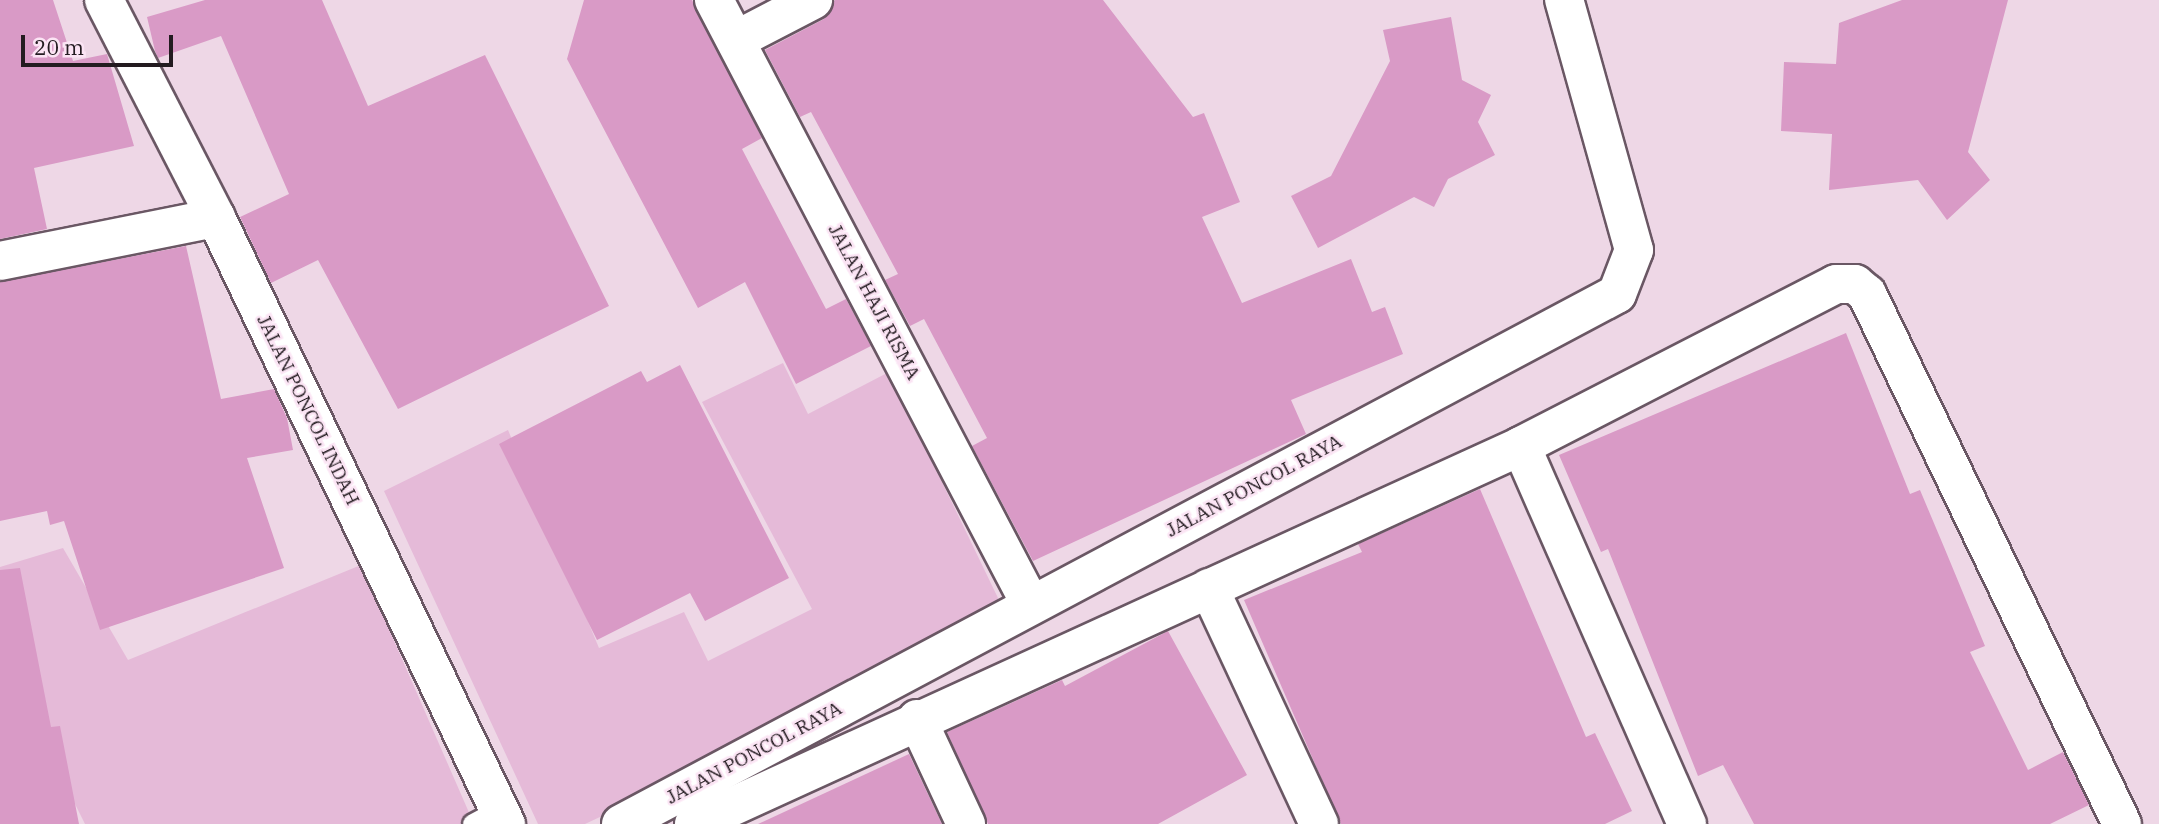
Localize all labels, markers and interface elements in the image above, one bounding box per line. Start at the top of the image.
scale bar [24,21,177,65]
text: 20 m [34,33,84,61]
street label: JALAN HAJI RISMA [823,220,925,384]
street label: JALAN PONCOL INDAH [252,311,364,509]
street label: JALAN PONCOL RAYA [1162,430,1346,542]
street label: JALAN PONCOL RAYA [662,697,846,809]

